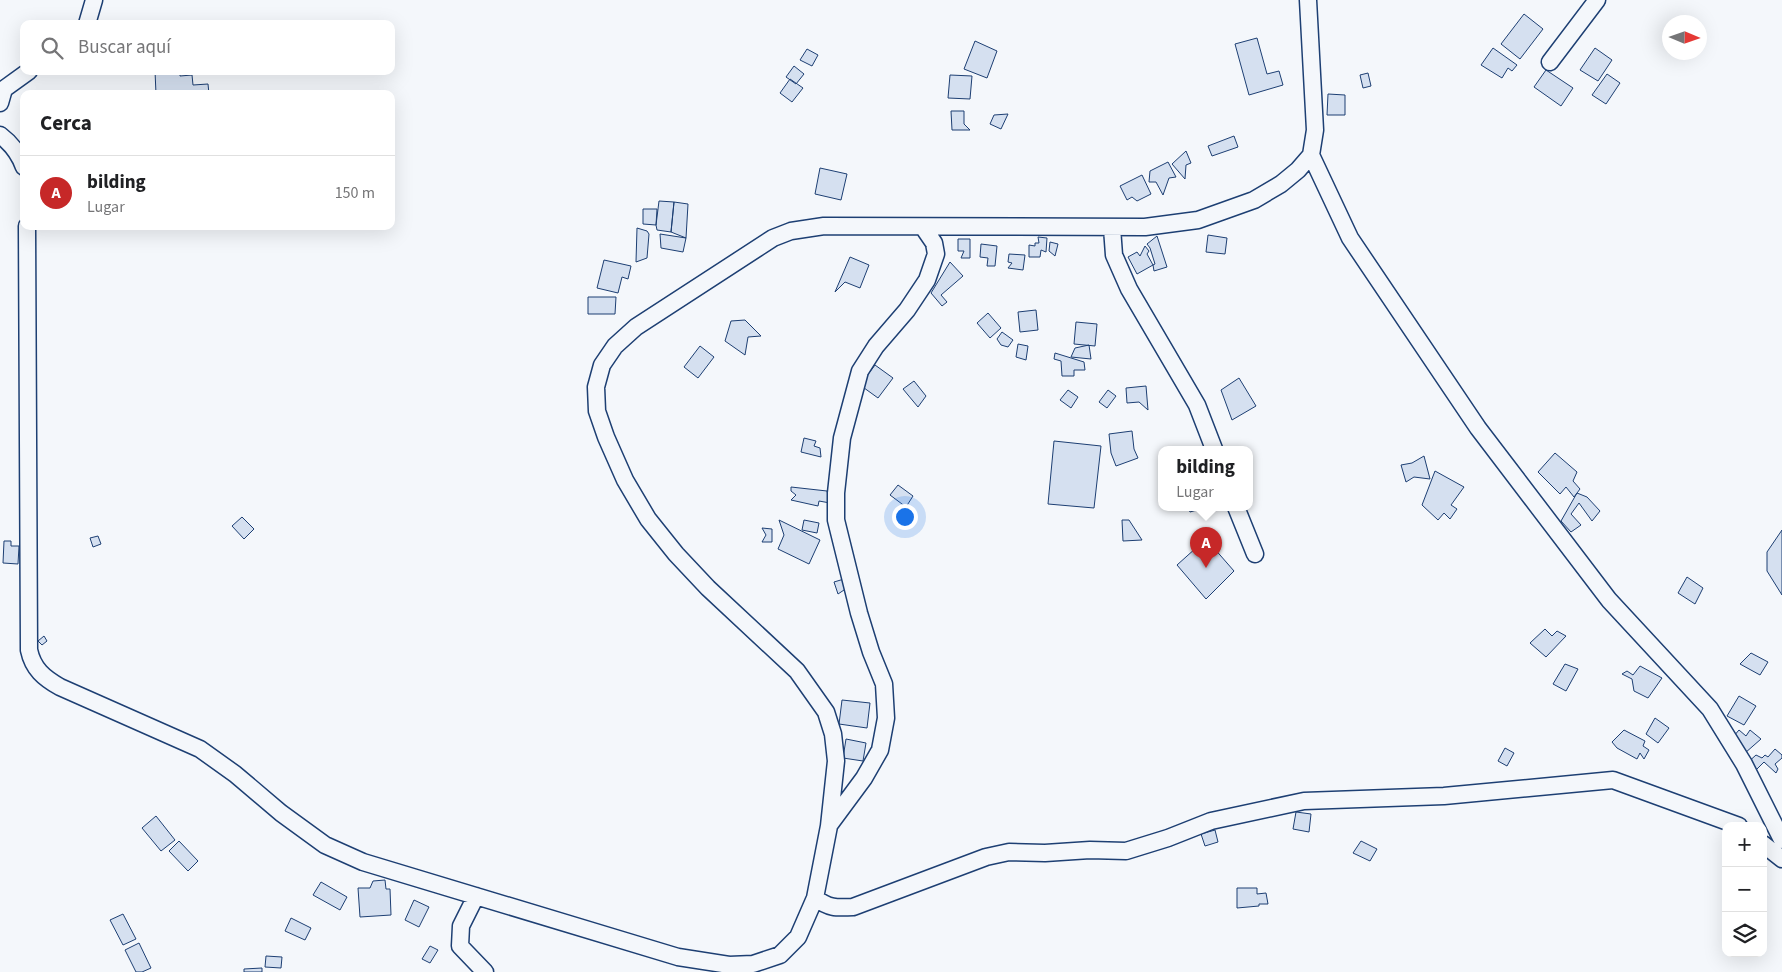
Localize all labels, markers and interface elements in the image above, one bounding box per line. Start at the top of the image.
north arrow [1662,15,1707,60]
search box [20,20,395,75]
icon: search [38,34,66,62]
text: Buscar aquí [78,34,171,61]
text: Cerca [40,108,92,138]
text: bilding [87,169,146,196]
text: A [51,182,61,204]
text: 150 m [335,182,375,204]
text: Lugar [87,196,125,218]
popup [1158,446,1253,511]
text: bilding [1176,454,1235,481]
text: Lugar [1176,481,1214,503]
your location [892,504,918,530]
pin: A [1190,527,1222,568]
map controls [1722,822,1767,957]
button: + [1722,822,1767,867]
button: − [1722,867,1767,912]
button: layers [1722,912,1767,957]

